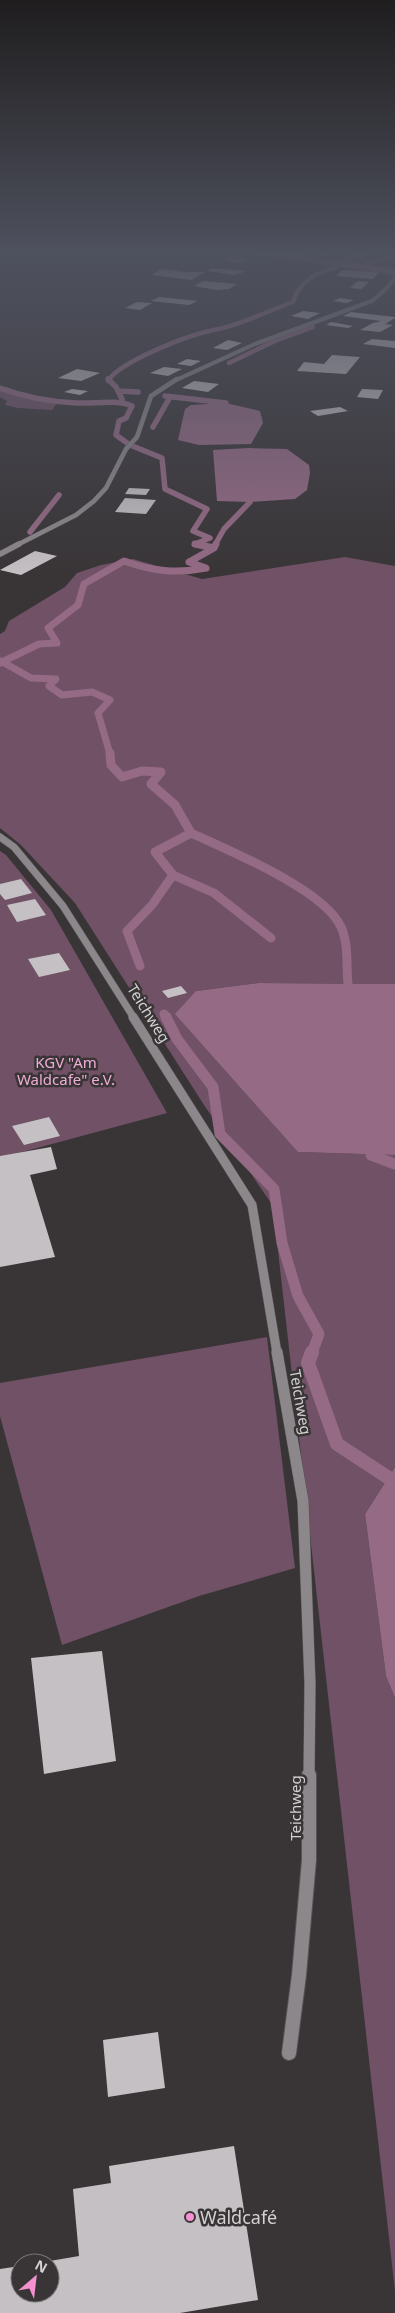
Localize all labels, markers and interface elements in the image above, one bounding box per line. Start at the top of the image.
street label: Teichweg [123,980,175,1046]
park label: KGV "Am Waldcafe" e.V. [17,1052,115,1089]
street label: Teichweg [285,1368,317,1436]
street label: Teichweg [285,1775,305,1841]
place label: Waldcafé [200,2205,277,2229]
marker: Waldcafé [184,2211,196,2223]
north arrow [10,2253,60,2303]
text: N [32,2255,51,2277]

